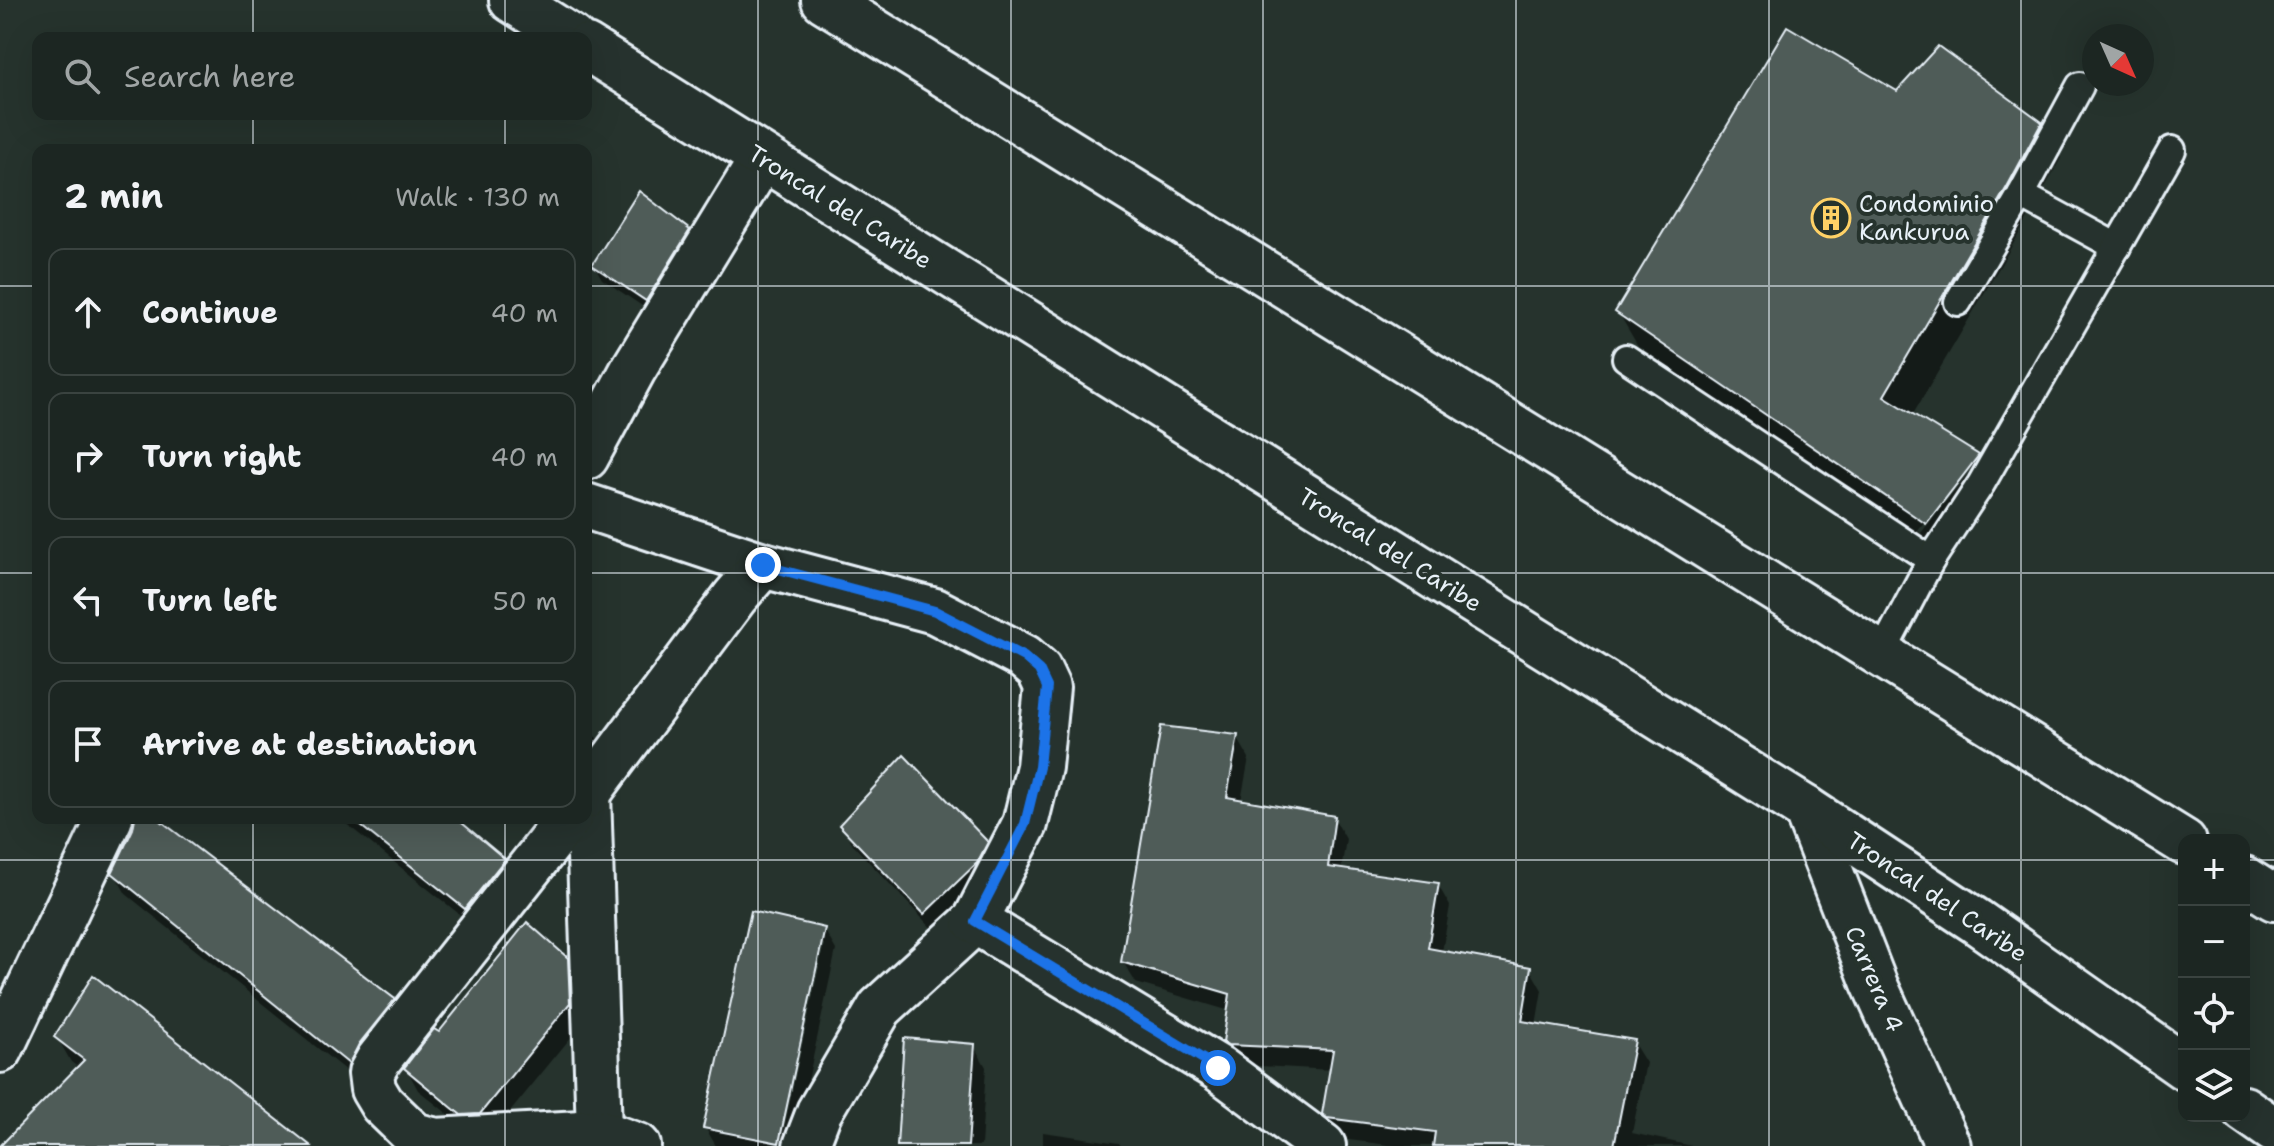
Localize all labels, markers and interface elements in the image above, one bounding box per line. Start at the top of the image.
north arrow [2082,24,2154,96]
search box [32,32,592,120]
icon: search [60,54,104,98]
text: Search here [124,56,295,97]
street label: Troncal del Caribe [742,137,938,277]
text: 2 min [64,173,163,219]
text: Walk · 130 m [395,179,560,214]
place label: Condominio Kankurua [1859,188,1994,248]
building icon: Condominio Kankurua [1810,197,1852,239]
icon: ahead [66,290,110,334]
text: Continue [142,292,278,333]
text: 40 m [491,295,558,330]
icon: right [66,434,110,478]
text: Turn right [142,436,301,477]
text: 40 m [491,439,558,474]
street label: Troncal del Caribe [1292,480,1488,620]
route end [745,547,781,583]
icon: left [66,578,110,622]
text: Turn left [142,580,277,621]
text: 50 m [493,583,558,618]
icon: arrive [66,722,110,766]
text: Arrive at destination [142,724,477,765]
street label: Troncal del Caribe [1840,825,2034,969]
map controls [2178,834,2250,1122]
button: + [2178,834,2250,906]
button: − [2178,906,2250,978]
street label: Carrera 4 [1837,921,1911,1037]
button: locate [2178,978,2250,1050]
route start [1200,1050,1236,1086]
button: layers [2178,1050,2250,1122]

